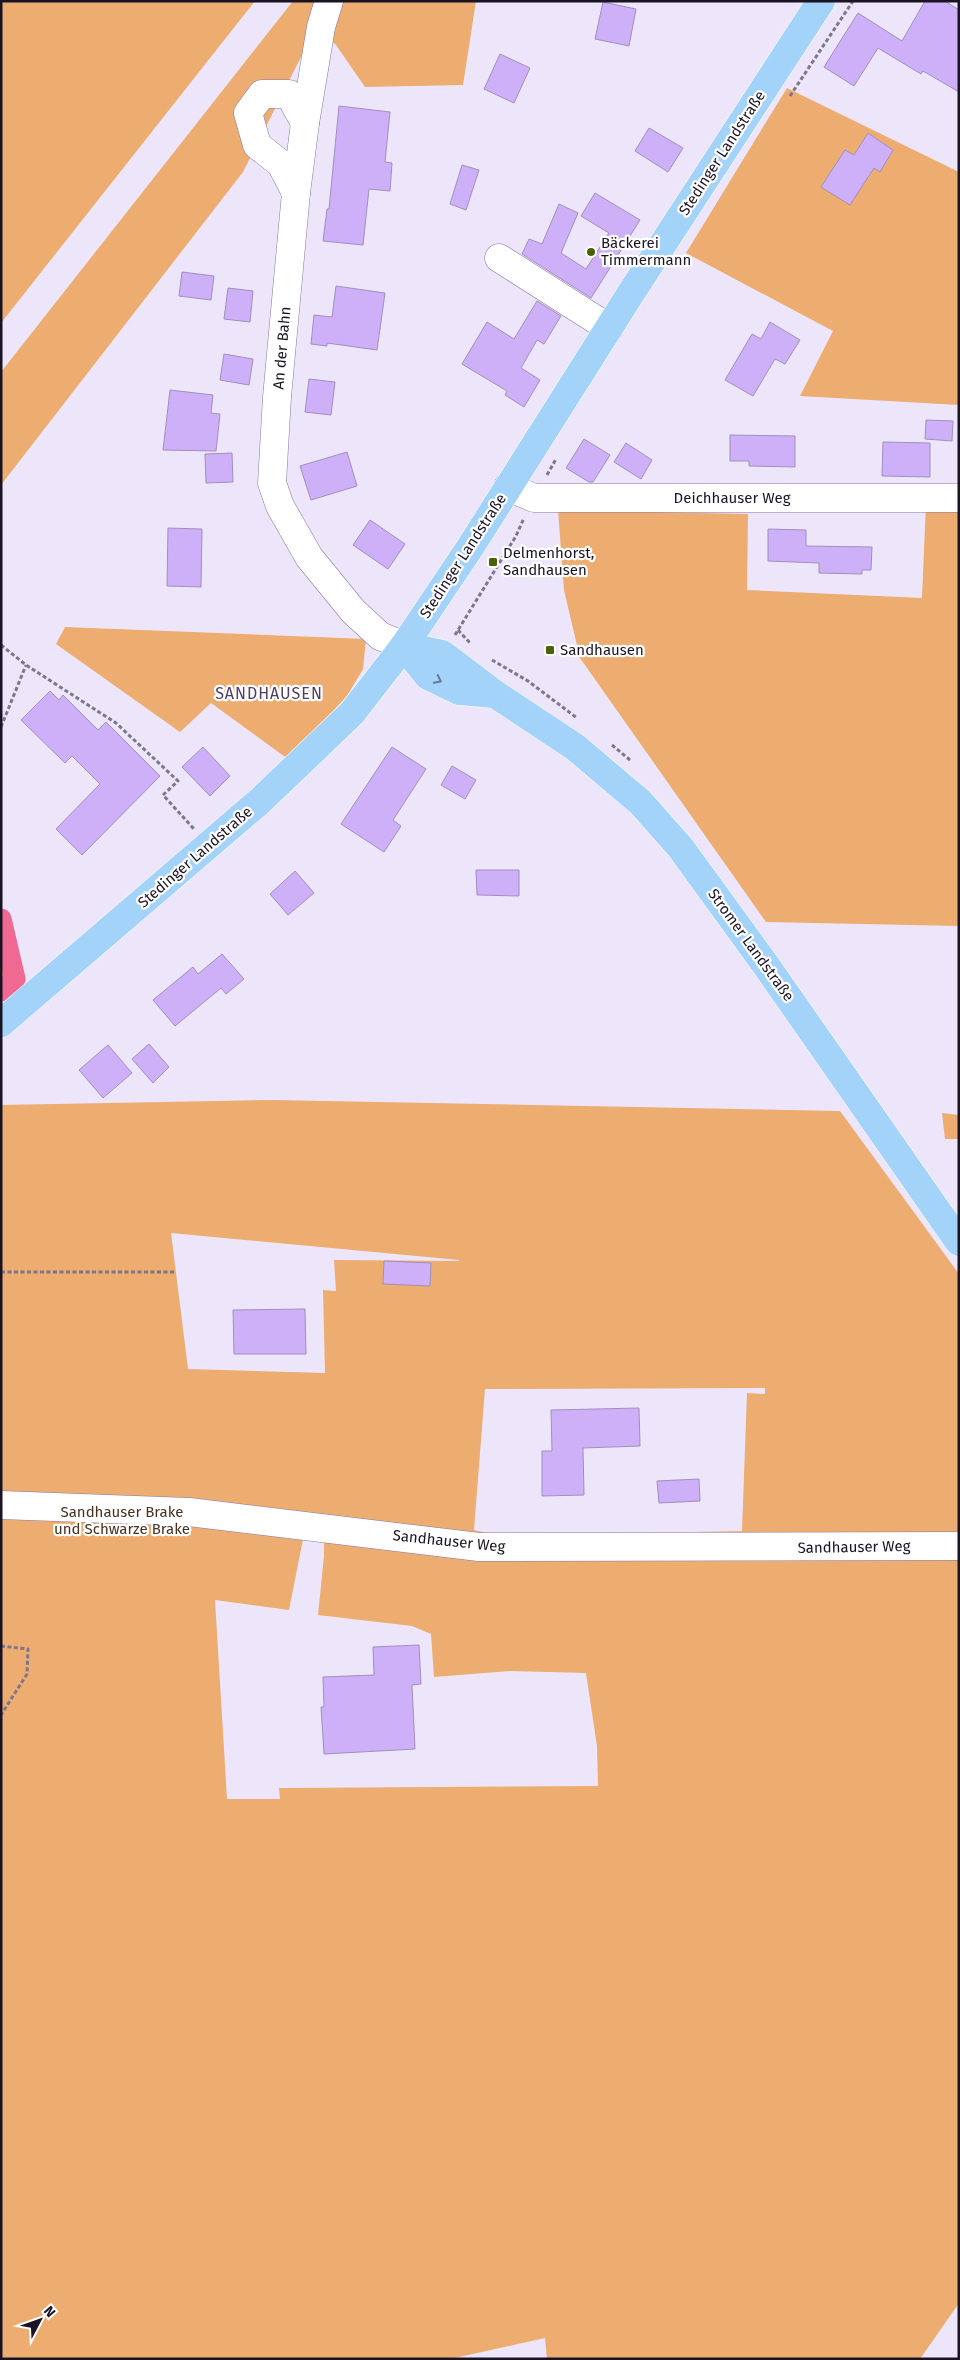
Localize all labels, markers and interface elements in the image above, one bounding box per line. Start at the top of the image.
street label: Stedinger Landstraße [675,87,769,219]
place label: Bäckerei Timmermann [601,234,691,269]
marker: Bäckerei Timmermann [585,246,597,258]
street label: An der Bahn [269,306,295,390]
street label: Deichhauser Weg [674,489,791,507]
street label: Stedinger Landstraße [416,490,510,622]
place label: Delmenhorst, Sandhausen [503,544,594,579]
marker: Delmenhorst, Sandhausen [487,556,499,568]
place label: Sandhausen [560,641,644,659]
marker: Sandhausen [544,644,556,656]
one-way arrow [432,674,441,684]
district label: SANDHAUSEN [215,684,323,703]
street label: Stedinger Landstraße [134,803,256,911]
street label: Stromer Landstraße [704,885,798,1005]
park label: Sandhauser Brake und Schwarze Brake [54,1503,190,1538]
street label: Sandhauser Weg [392,1526,506,1556]
street label: Sandhauser Weg [797,1537,911,1557]
north arrow [15,2295,65,2345]
text: N [40,2303,59,2321]

